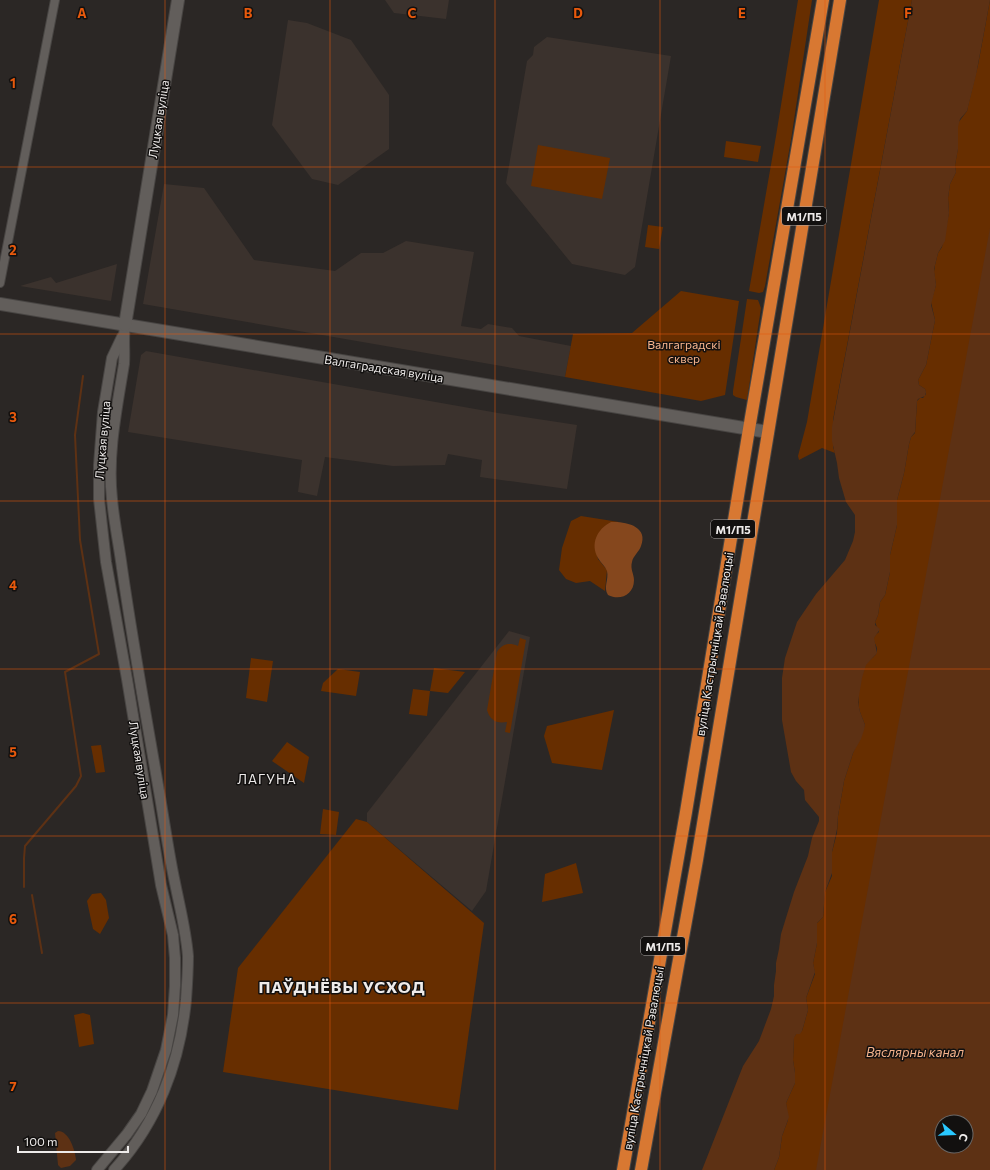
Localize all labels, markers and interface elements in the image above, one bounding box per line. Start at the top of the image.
text: A [77,5,87,21]
text: B [244,5,253,21]
text: C [408,5,417,21]
text: D [573,5,583,21]
text: E [738,5,746,21]
text: F [904,5,912,21]
text: 1 [10,75,16,91]
street label: Луцкая вуліца [145,79,171,159]
road number: М1/П5 [782,207,826,225]
text: 2 [9,242,17,258]
park label: Валгаградскі сквер [647,337,721,365]
street label: Валгаградская вуліца [323,352,445,384]
street label: Луцкая вуліца [92,400,112,480]
text: 3 [9,409,17,425]
road number: М1/П5 [711,520,755,538]
street label: вуліца Кастрычніцкай Рэвалюцыі [693,551,735,737]
text: 4 [9,577,17,593]
street label: Луцкая вуліца [127,720,153,800]
text: 5 [9,744,17,760]
district label: ЛАГУНА [237,771,297,787]
text: 6 [9,911,17,927]
road number: М1/П5 [641,937,685,955]
street label: вуліца Кастрычніцкай Рэвалюцыі [620,965,666,1151]
district label: ПАЎДНЁВЫ УСХОД [258,977,426,996]
water label: Вяслярны канал [866,1044,965,1060]
text: 7 [9,1078,17,1094]
north arrow [934,1114,974,1154]
scale bar [18,1128,128,1154]
text: С [956,1132,971,1144]
text: 100 m [24,1134,58,1148]

